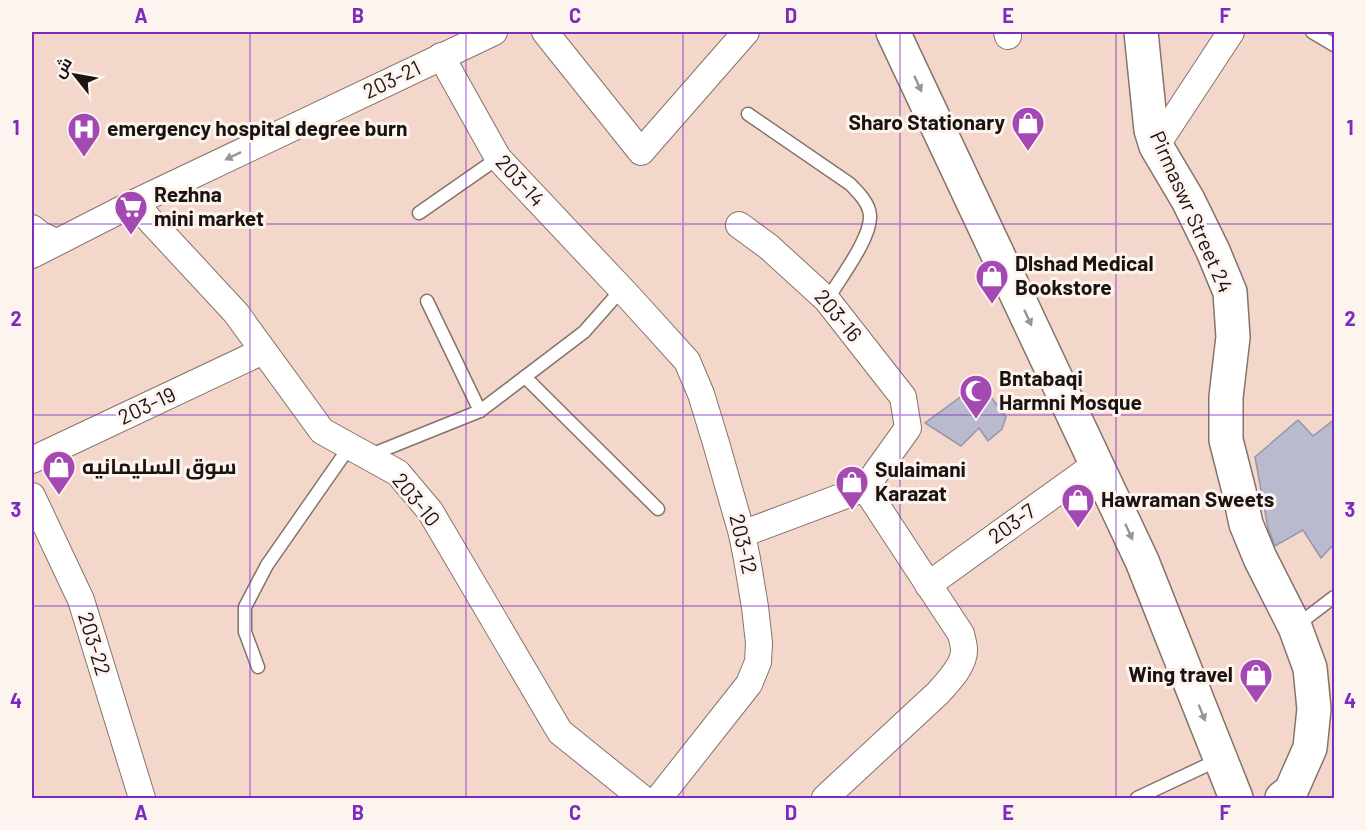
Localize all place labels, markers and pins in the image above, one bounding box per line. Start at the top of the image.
shop icon: Sharo Stationary [1010,105,1046,152]
place label: Sharo Stationary [848,109,1005,134]
hospital icon: emergency hospital degree burn [66,111,102,158]
place label: emergency hospital degree burn [107,115,407,140]
place label: Rezhna mini market [154,181,264,230]
supermarket icon: Rezhna mini market [113,189,149,236]
place label: Dlshad Medical Bookstore [1015,250,1154,299]
shop icon: Dlshad Medical Bookstore [974,258,1010,305]
place label: Bntabaqi Harmni Mosque [999,365,1142,414]
mosque icon: Bntabaqi Harmni Mosque [958,373,994,420]
shop icon: سوق السليمانيه [41,449,77,496]
place label: سوق السليمانيه [82,453,237,480]
place label: Sulaimani Karazat [875,456,966,505]
shop icon: Sulaimani Karazat [834,464,870,511]
shop icon: Hawraman Sweets [1060,482,1096,529]
place label: Hawraman Sweets [1101,486,1274,511]
shop icon: Wing travel [1238,657,1274,704]
place label: Wing travel [1128,661,1233,686]

